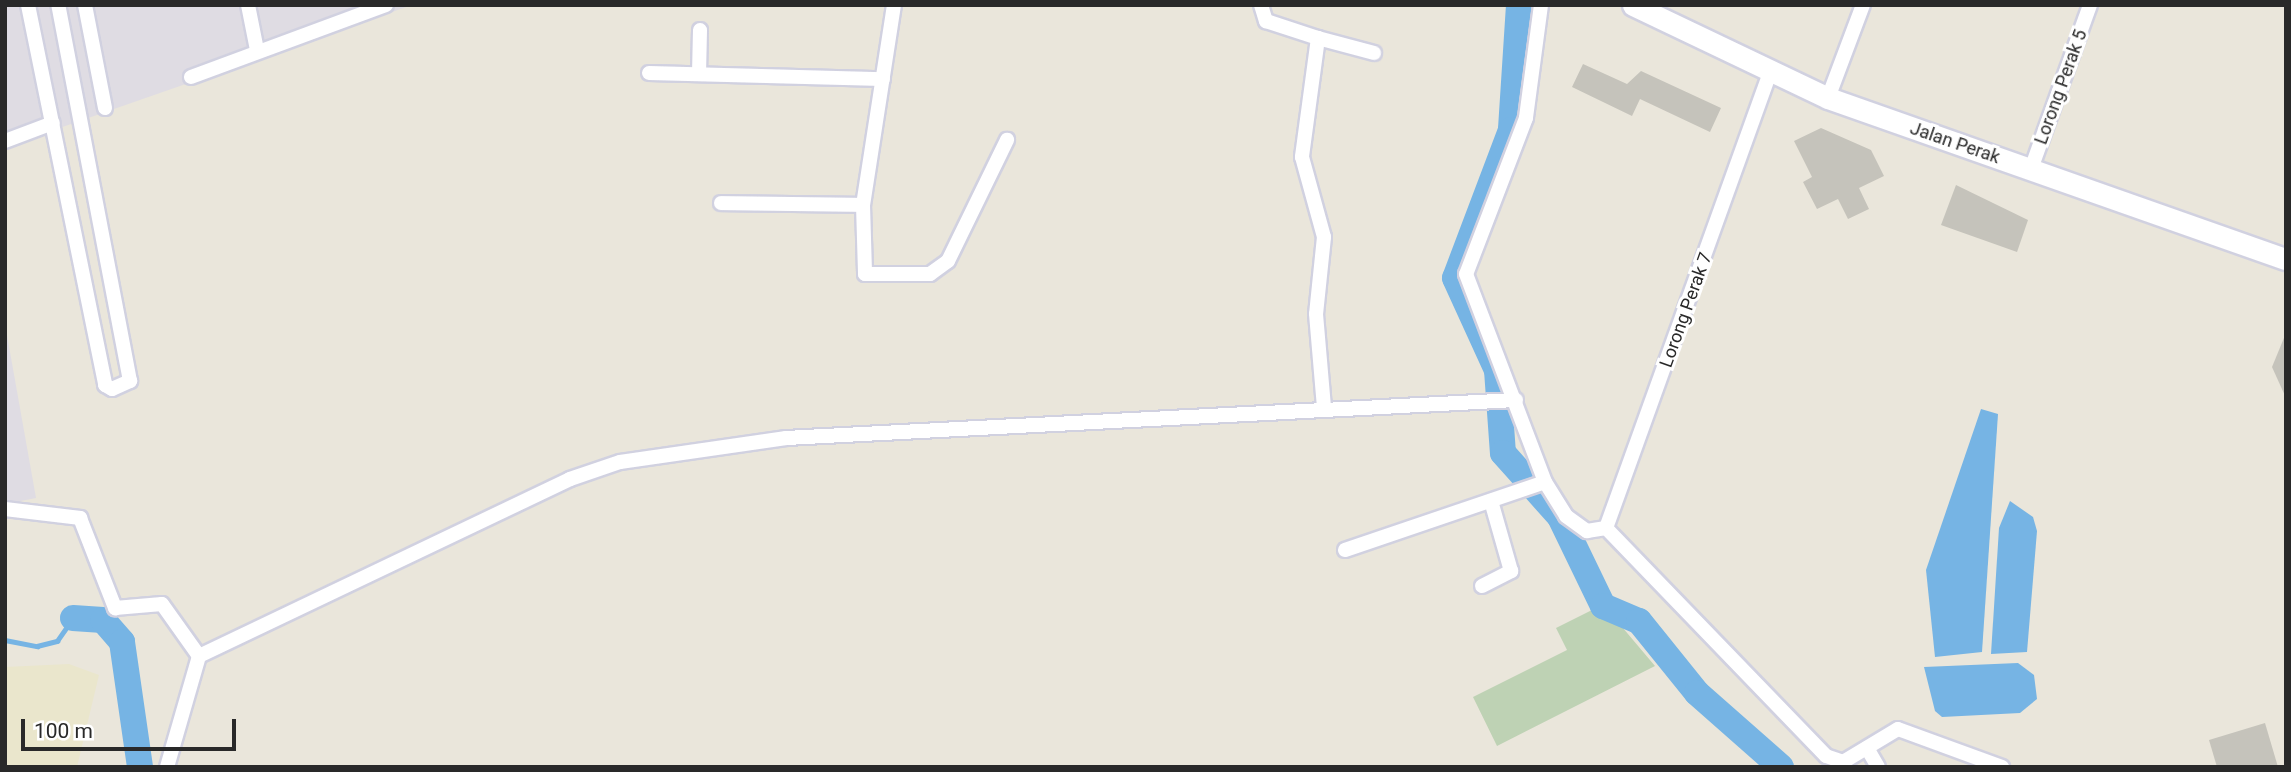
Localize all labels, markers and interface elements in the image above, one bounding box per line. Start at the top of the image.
street label: Lorong Perak 5 [2030,27,2092,147]
street label: Jalan Perak [1907,118,2003,168]
street label: Lorong Perak 7 [1655,250,1717,370]
scale bar [24,706,240,750]
text: 100 m [34,719,93,743]

